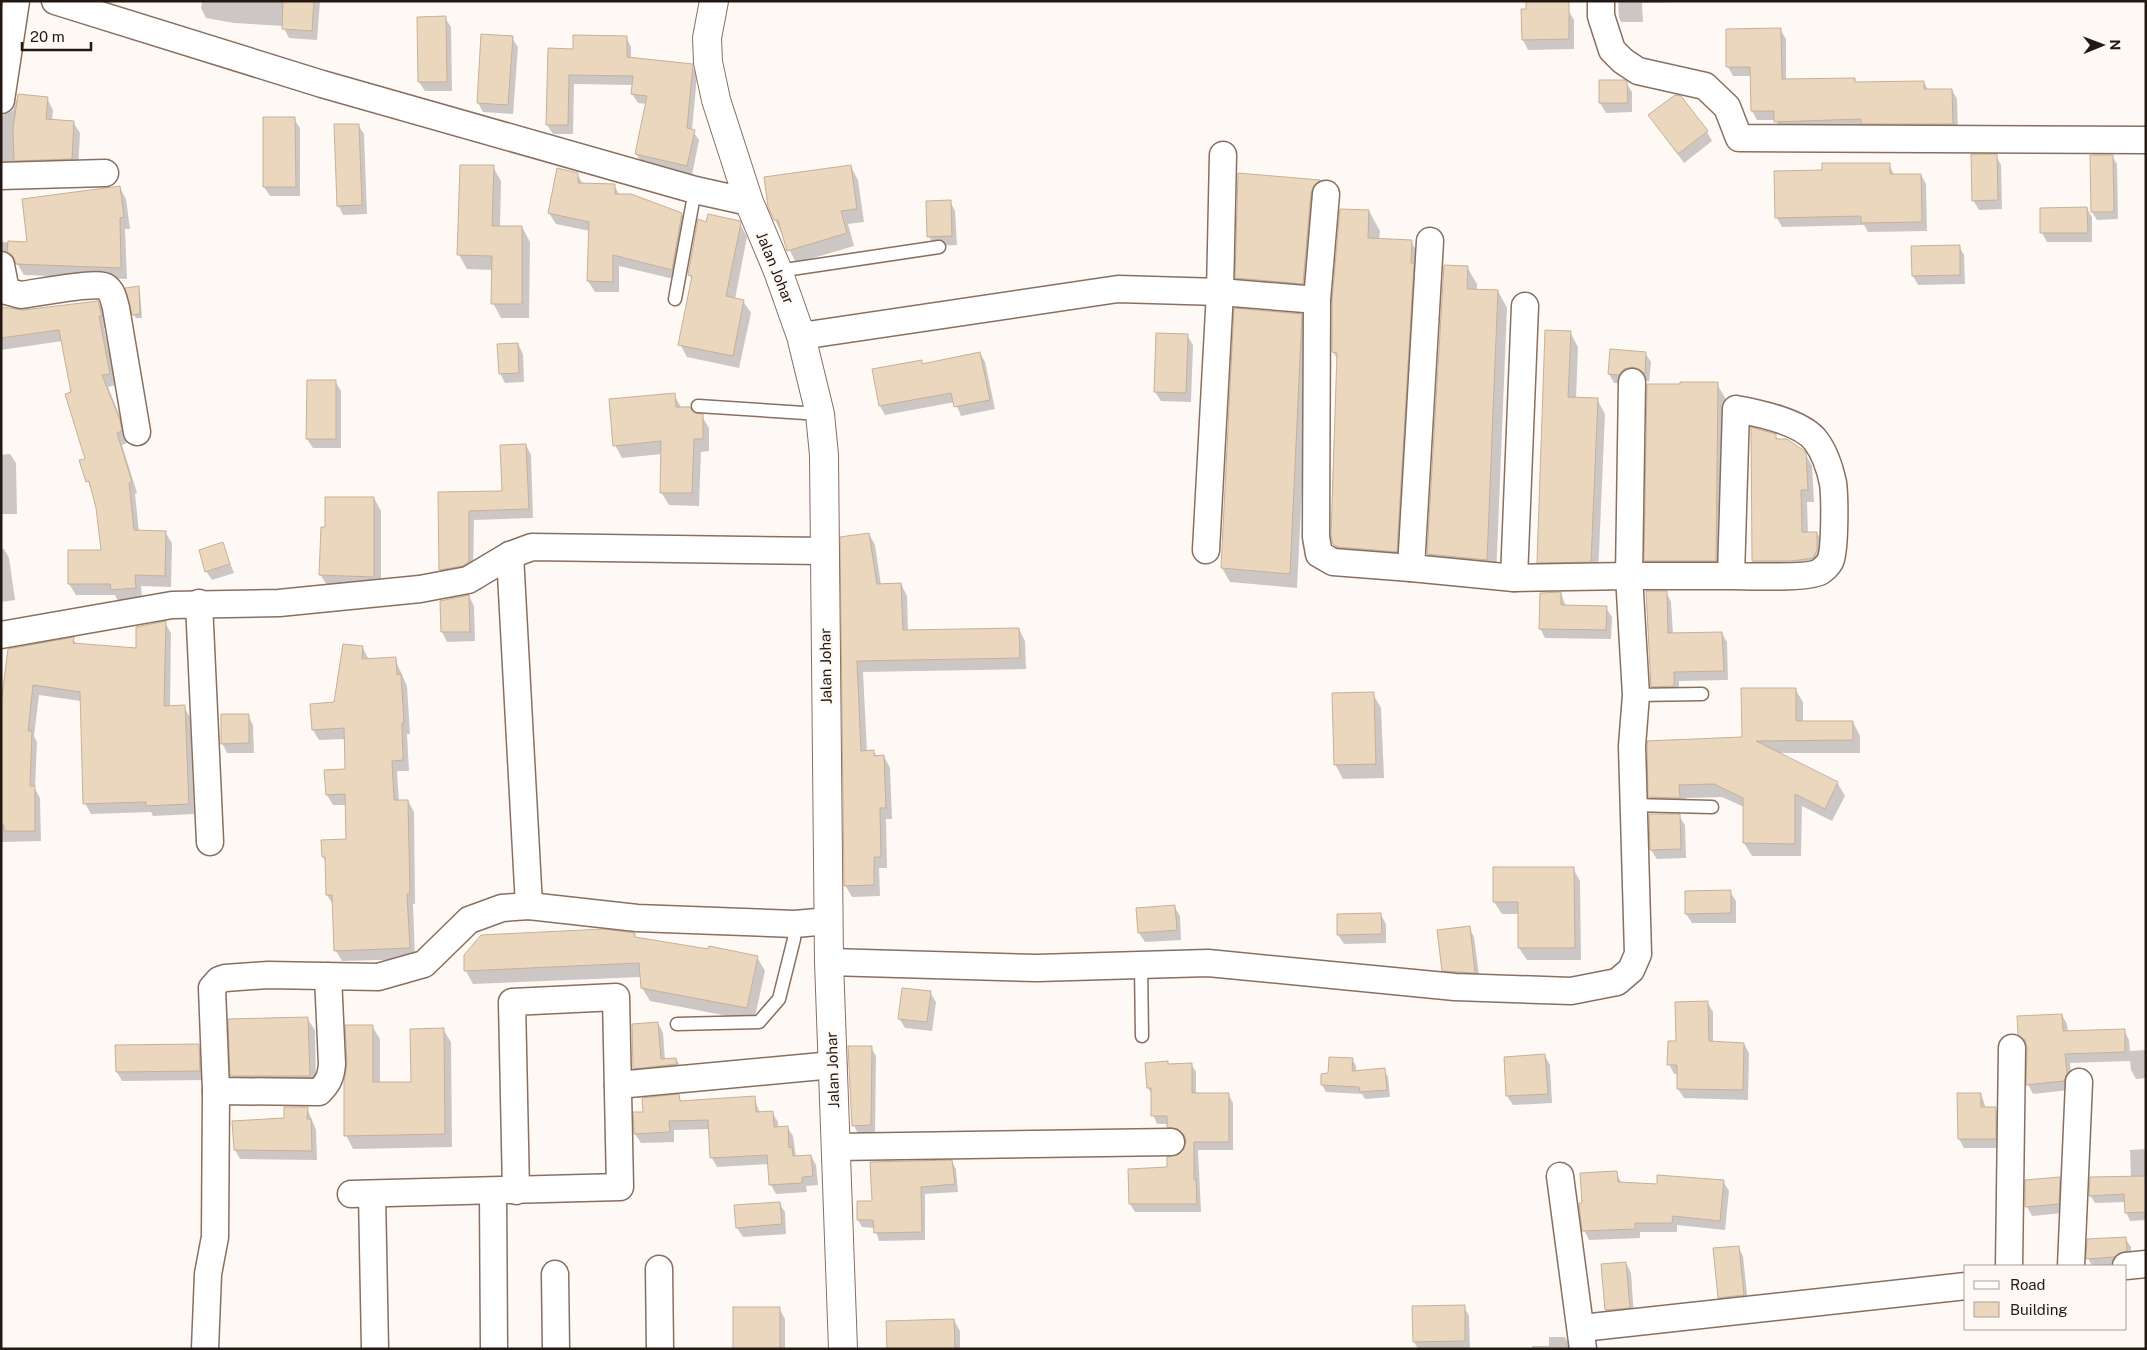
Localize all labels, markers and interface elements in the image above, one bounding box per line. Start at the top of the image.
scale bar [22,20,91,52]
north arrow [2077,20,2127,70]
text: 20 m [30,28,65,45]
text: N [2107,39,2123,50]
street label: Jalan Johar [753,229,798,306]
street label: Jalan Johar [816,628,835,704]
street label: Jalan Johar [823,1031,842,1108]
legend [1964,1265,2127,1330]
text: Road [2010,1276,2046,1293]
text: Building [2010,1301,2068,1318]

